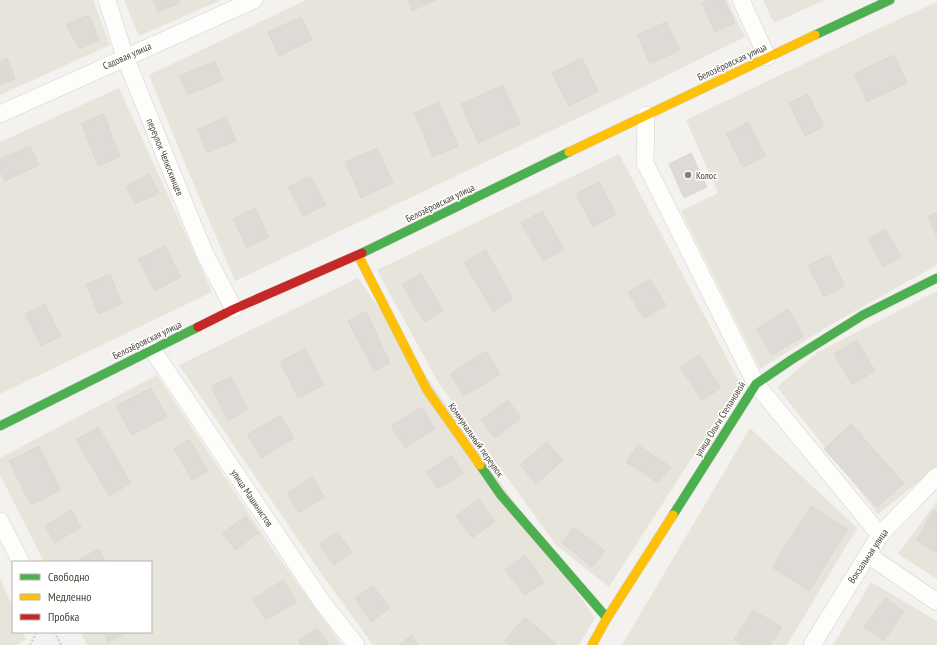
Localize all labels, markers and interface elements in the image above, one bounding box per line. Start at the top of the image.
street label: Садовая улица [101,40,153,72]
street label: Белозёровская улица [695,40,769,84]
street label: переулок Челюскинцев [144,116,186,198]
place label: Колос [696,169,717,182]
marker: Колос [683,170,693,180]
street label: Белозёровская улица [403,181,477,225]
street label: Белозёровская улица [110,318,184,362]
street label: улица Ольги Степановой [692,379,748,459]
street label: Коммунальный переулок [445,400,507,480]
street label: улица Машинистов [228,467,276,529]
street label: Вокзальная улица [845,526,891,586]
legend [12,561,152,633]
text: Свободно [48,569,90,584]
text: Медленно [48,589,91,604]
text: Пробка [48,609,80,624]

